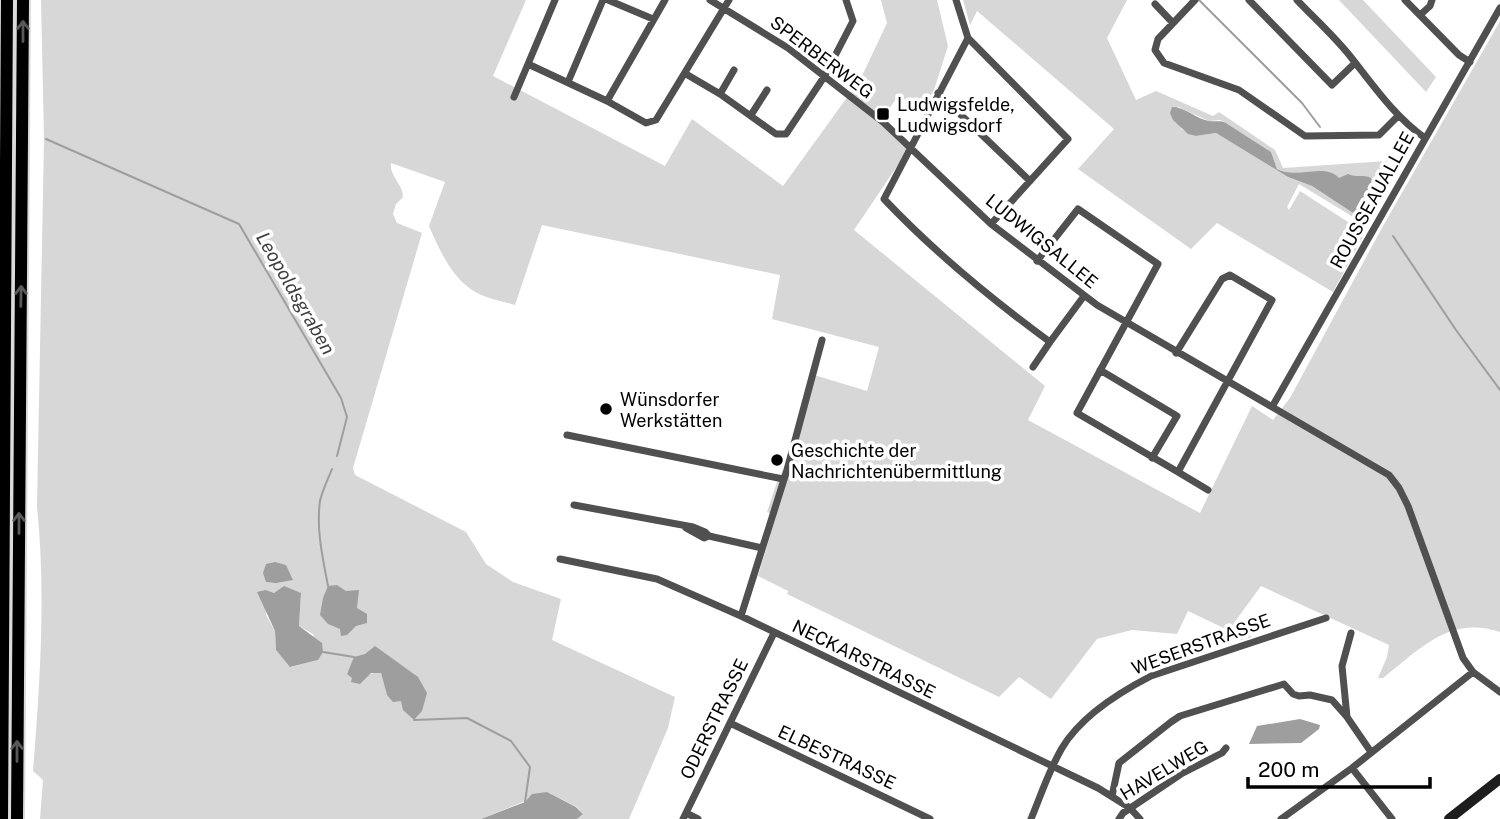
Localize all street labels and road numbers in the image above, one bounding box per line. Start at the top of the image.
street label: SPERBERWEG [766,11,878,103]
street label: ROUSSEAUALLEE [1326,128,1418,272]
street label: LUDWIGSALLEE [982,189,1102,293]
street label: WESERSTRASSE [1129,609,1273,679]
street label: NECKARSTRASSE [789,615,939,703]
street label: ODERSTRASSE [676,655,752,783]
street label: ELBESTRASSE [775,721,899,793]
street label: HAVELWEG [1116,736,1212,804]

